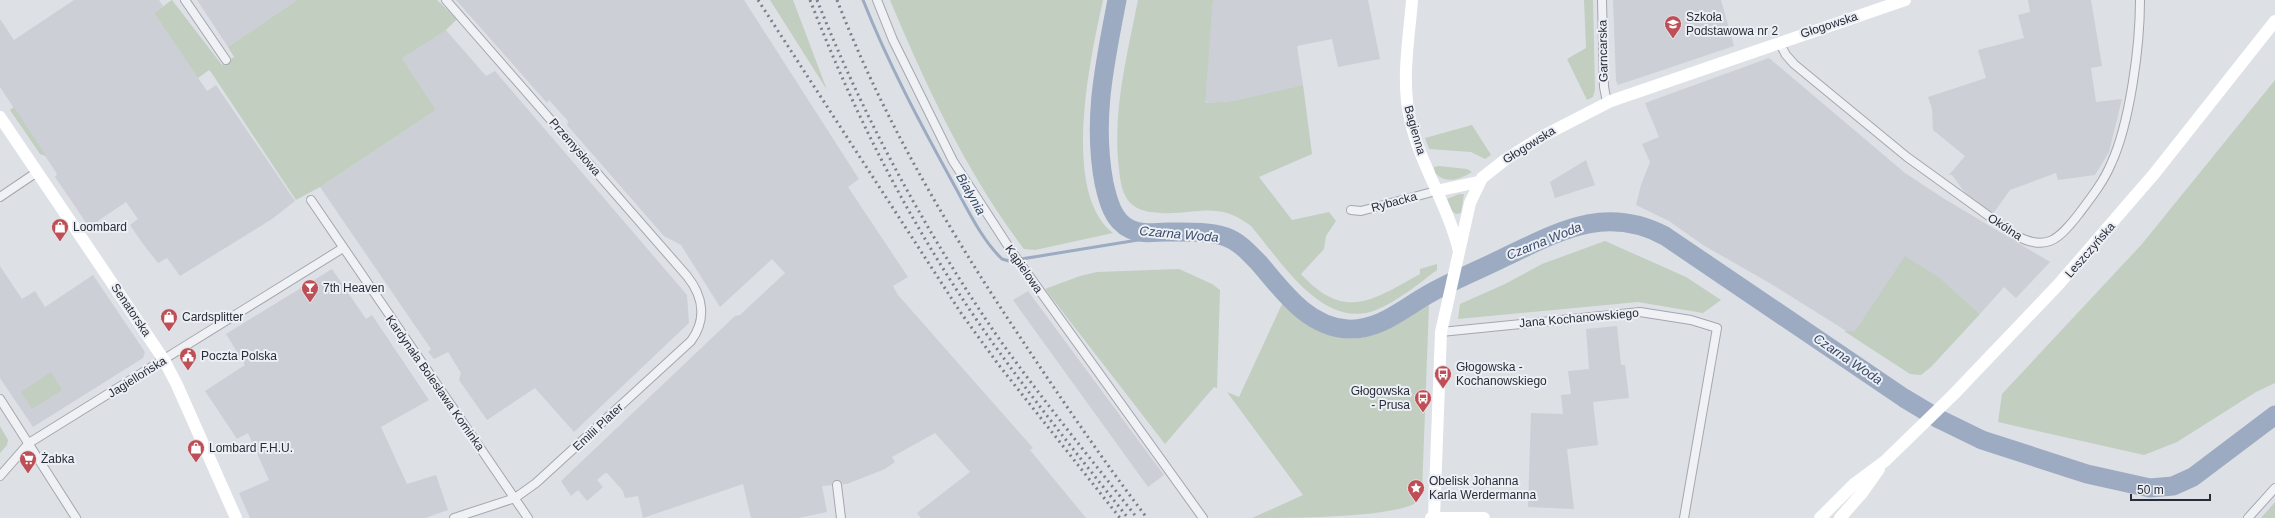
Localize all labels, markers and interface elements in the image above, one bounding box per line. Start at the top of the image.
street label: Głogowska [1799,9,1860,41]
place label: Szkoła Podstawowa nr 2 [1686,10,1778,38]
school or university icon: Szkoła Podstawowa nr 2 [1663,14,1683,39]
street label: Garncarska [1595,20,1611,82]
street label: Bagienna [1401,104,1429,157]
street label: Przemysłowa [546,115,604,179]
street label: Głogowska [1500,123,1558,167]
water label: Białynia [953,171,989,217]
street label: Rybacka [1370,189,1419,215]
street label: Okólna [1985,211,2025,243]
shop icon: Loombard [50,217,70,242]
water label: Czarna Woda [1504,219,1584,263]
street label: Leszczyńska [2062,219,2118,281]
place label: Loombard [73,220,127,234]
water label: Czarna Woda [1139,223,1219,245]
street label: Kąpielowa [1002,242,1046,296]
bar icon: 7th Heaven [300,278,320,303]
street label: Senatorska [108,281,154,339]
place label: 7th Heaven [323,281,384,295]
street label: Jana Kochanowskiego [1519,306,1640,330]
shop icon: Cardsplitter [159,307,179,332]
place label: Cardsplitter [182,310,243,324]
street label: Kardynała Bolesława Kominka [383,313,487,454]
water label: Czarna Woda [1811,331,1885,387]
public building icon: Poczta Polska [178,346,198,371]
place label: Poczta Polska [201,349,277,363]
street label: Jagiellońska [105,353,169,400]
place label: Głogowska - Kochanowskiego [1456,360,1547,388]
bus stop icon: Głogowska - Kochanowskiego [1433,364,1453,389]
place label: Głogowska - Prusa [1351,384,1410,412]
bus stop icon: Głogowska - Prusa [1413,388,1433,413]
street label: Emilii Plater [570,400,626,454]
shop icon: Lombard F.H.U. [186,438,206,463]
place label: Lombard F.H.U. [209,441,293,455]
supermarket icon: Żabka [18,449,38,474]
place label: Żabka [41,452,75,466]
place label: Obelisk Johanna Karla Werdermanna [1429,474,1536,502]
scale bar [2131,476,2210,502]
place icon: Obelisk Johanna Karla Werdermanna [1406,478,1426,503]
text: 50 m [2137,483,2164,497]

